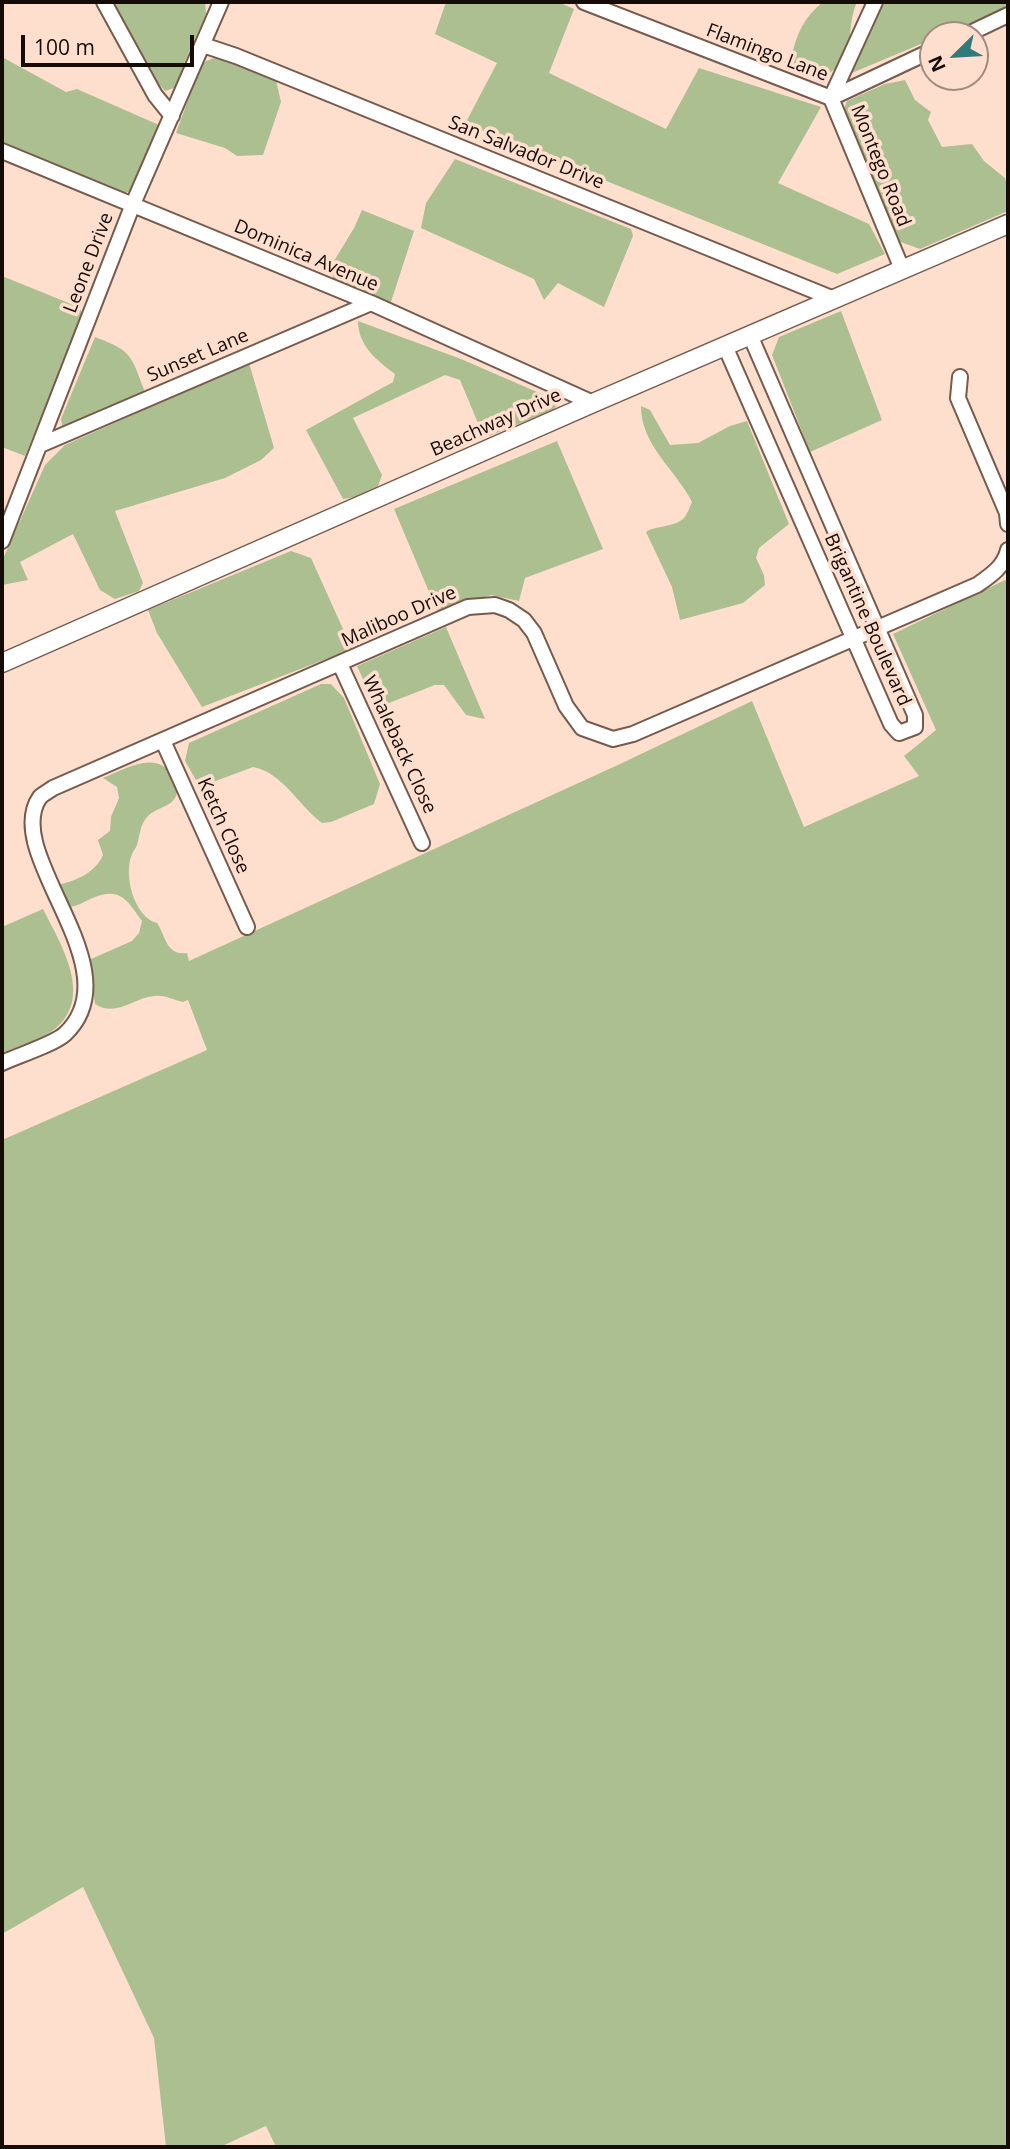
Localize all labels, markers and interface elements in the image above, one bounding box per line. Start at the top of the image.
street label: Flamingo Lane [703,19,831,87]
scale bar [24,21,198,65]
north arrow [919,21,989,91]
text: 100 m [34,33,95,61]
text: N [922,51,952,76]
street label: Montego Road [845,102,915,230]
street label: San Salvador Drive [445,111,607,195]
street label: Leone Drive [59,210,119,316]
street label: Dominica Avenue [230,215,382,297]
street label: Sunset Lane [144,324,252,388]
street label: Beachway Drive [427,384,565,462]
street label: Brigantine Boulevard [819,530,915,710]
street label: Maliboo Drive [338,582,460,652]
street label: Whaleback Close [357,673,441,817]
street label: Ketch Close [192,774,254,878]

